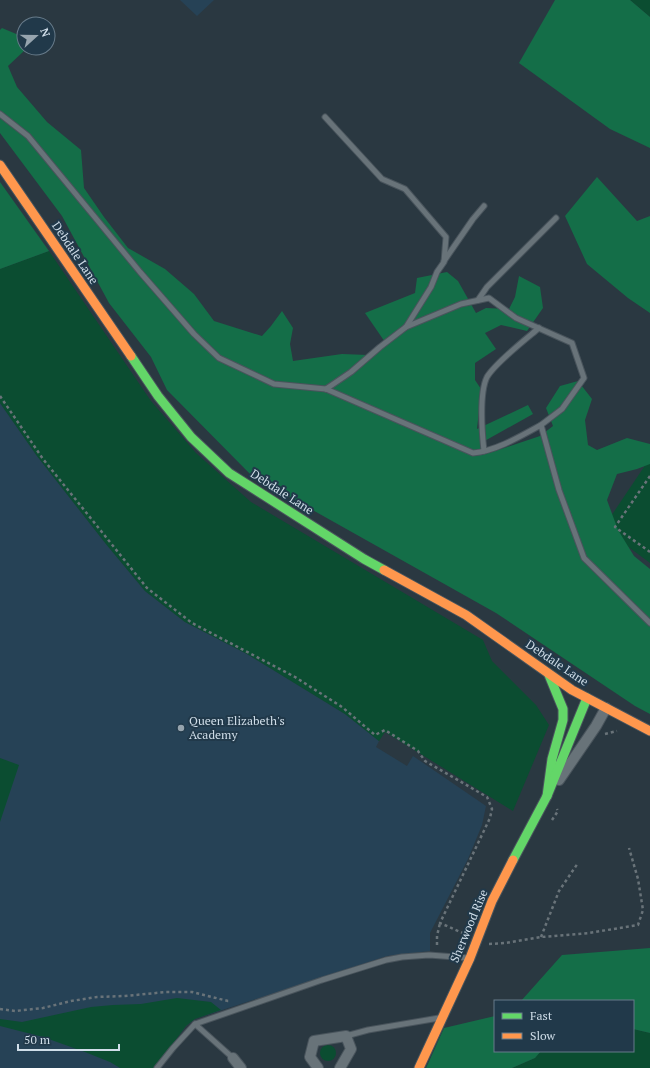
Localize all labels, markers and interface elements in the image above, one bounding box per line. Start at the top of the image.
north arrow [16,16,56,56]
text: N [37,26,54,39]
street label: Debdale Lane [49,219,102,287]
street label: Debdale Lane [248,466,317,518]
street label: Debdale Lane [523,636,591,689]
place label: Queen Elizabeth's Academy [189,713,285,742]
marker: Queen Elizabeth's Academy [176,723,186,733]
street label: Sherwood Rise [446,887,491,965]
legend [494,1000,634,1052]
text: Fast [530,1008,553,1023]
scale bar [18,1026,119,1052]
text: Slow [530,1028,556,1043]
text: 50 m [24,1032,51,1047]

